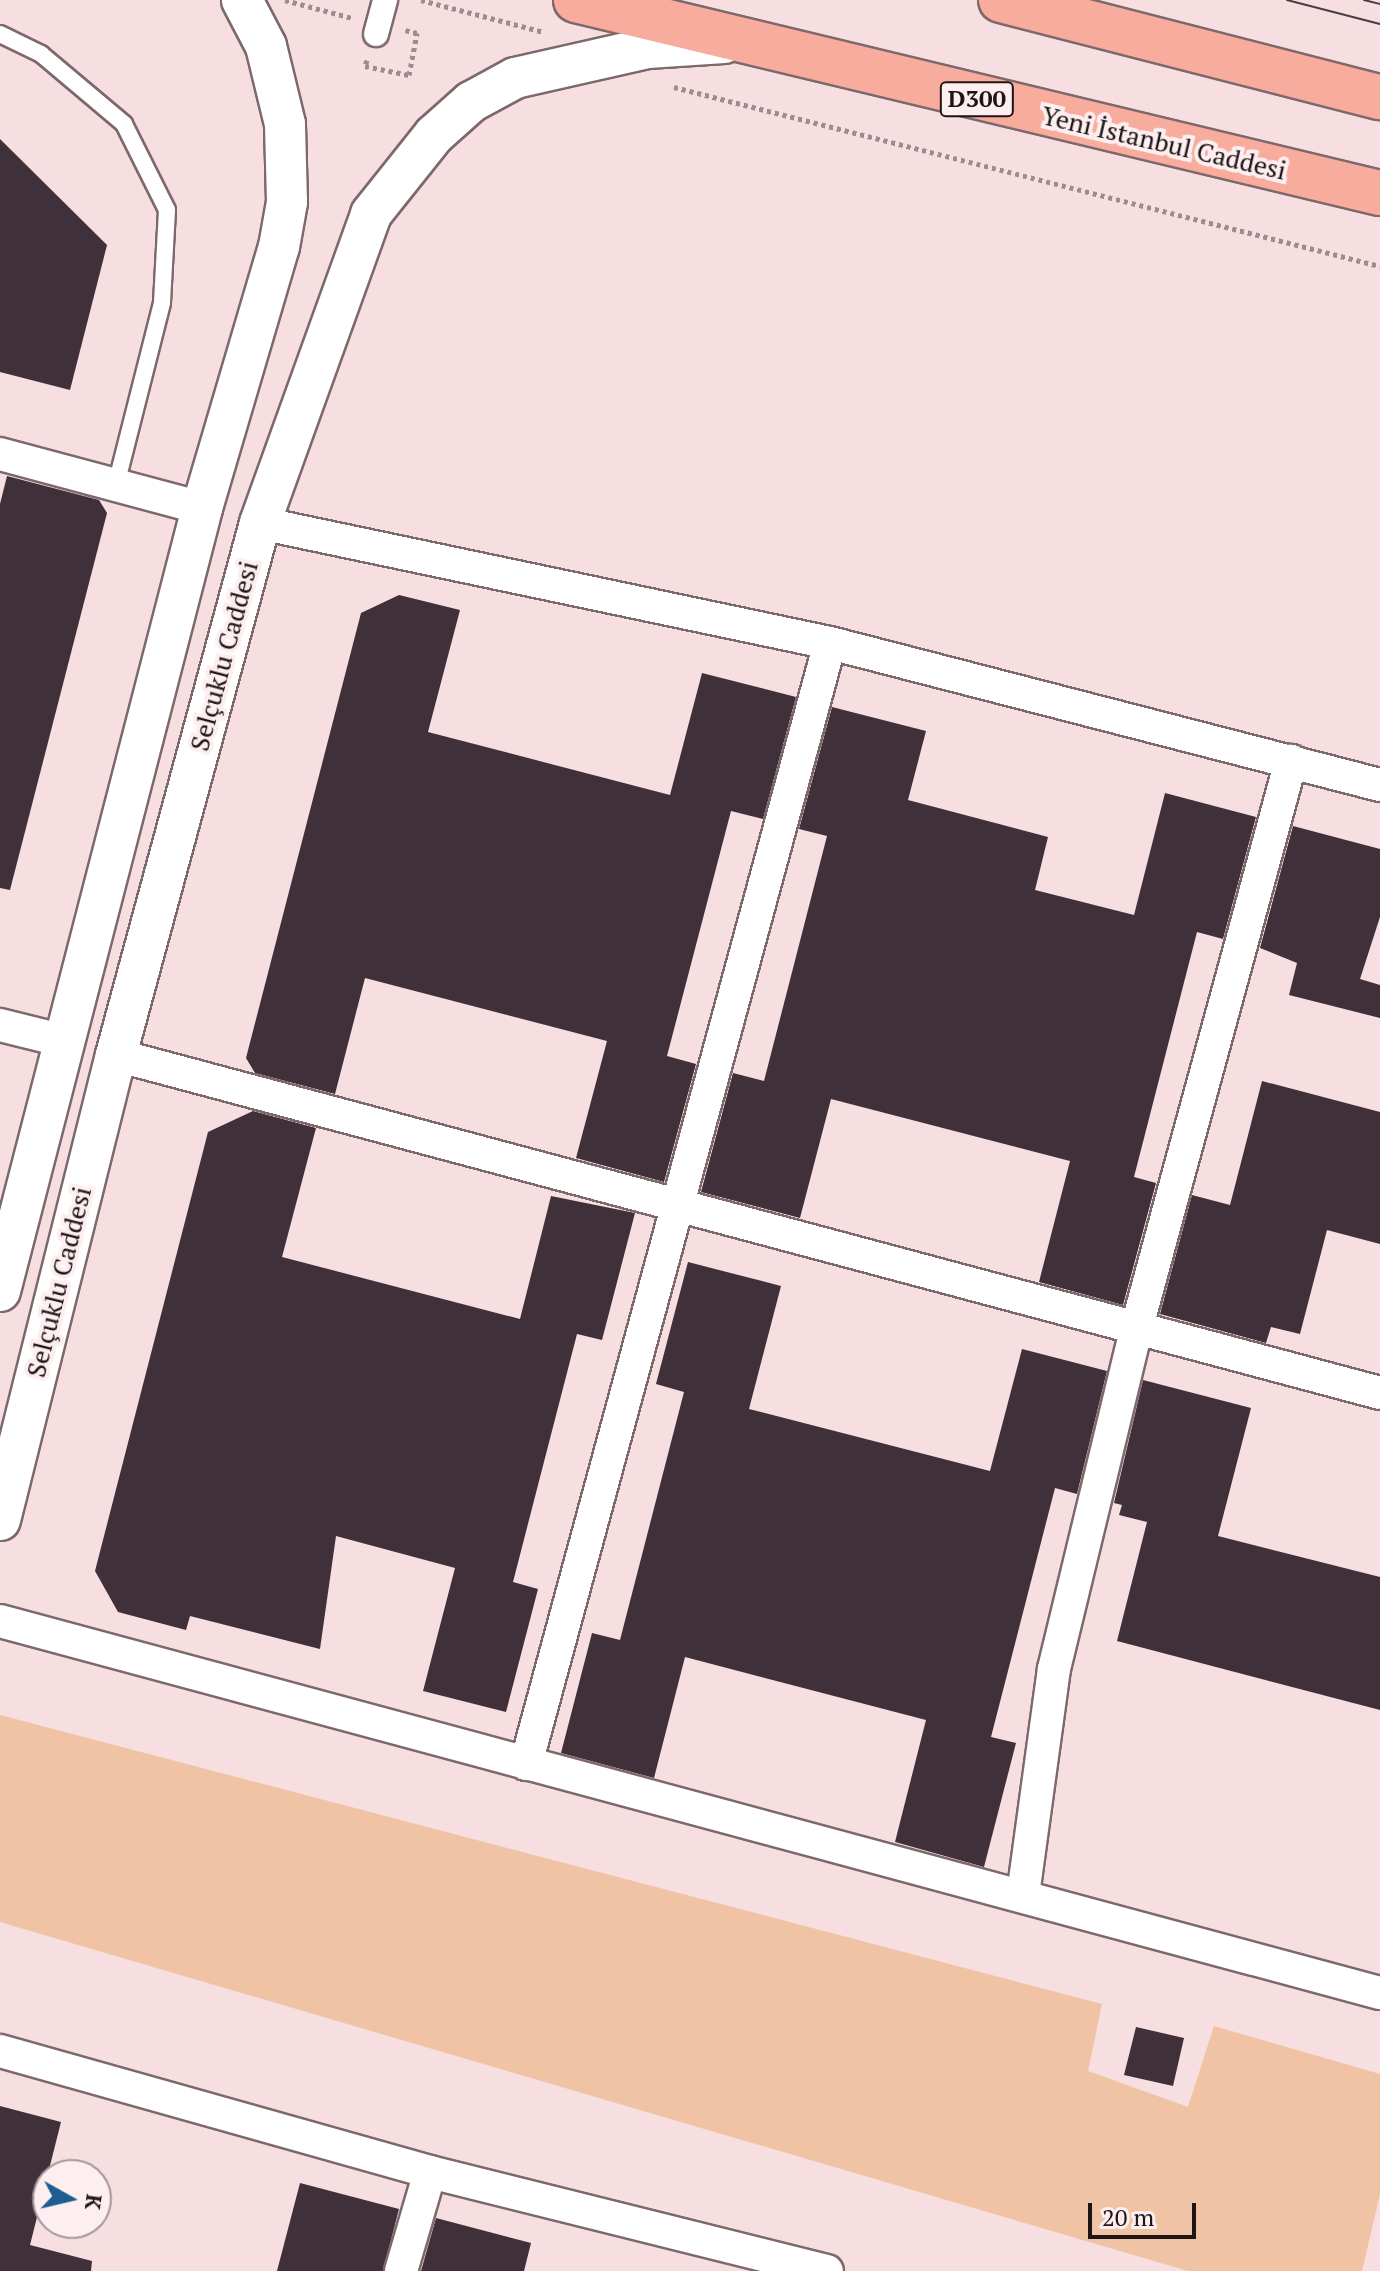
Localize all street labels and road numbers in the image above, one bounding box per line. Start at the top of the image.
road number: D300 [939,79,1015,119]
street label: Yeni İstanbul Caddesi [1039,100,1289,186]
street label: Selçuklu Caddesi [184,558,264,754]
street label: Selçuklu Caddesi [20,1183,98,1381]

